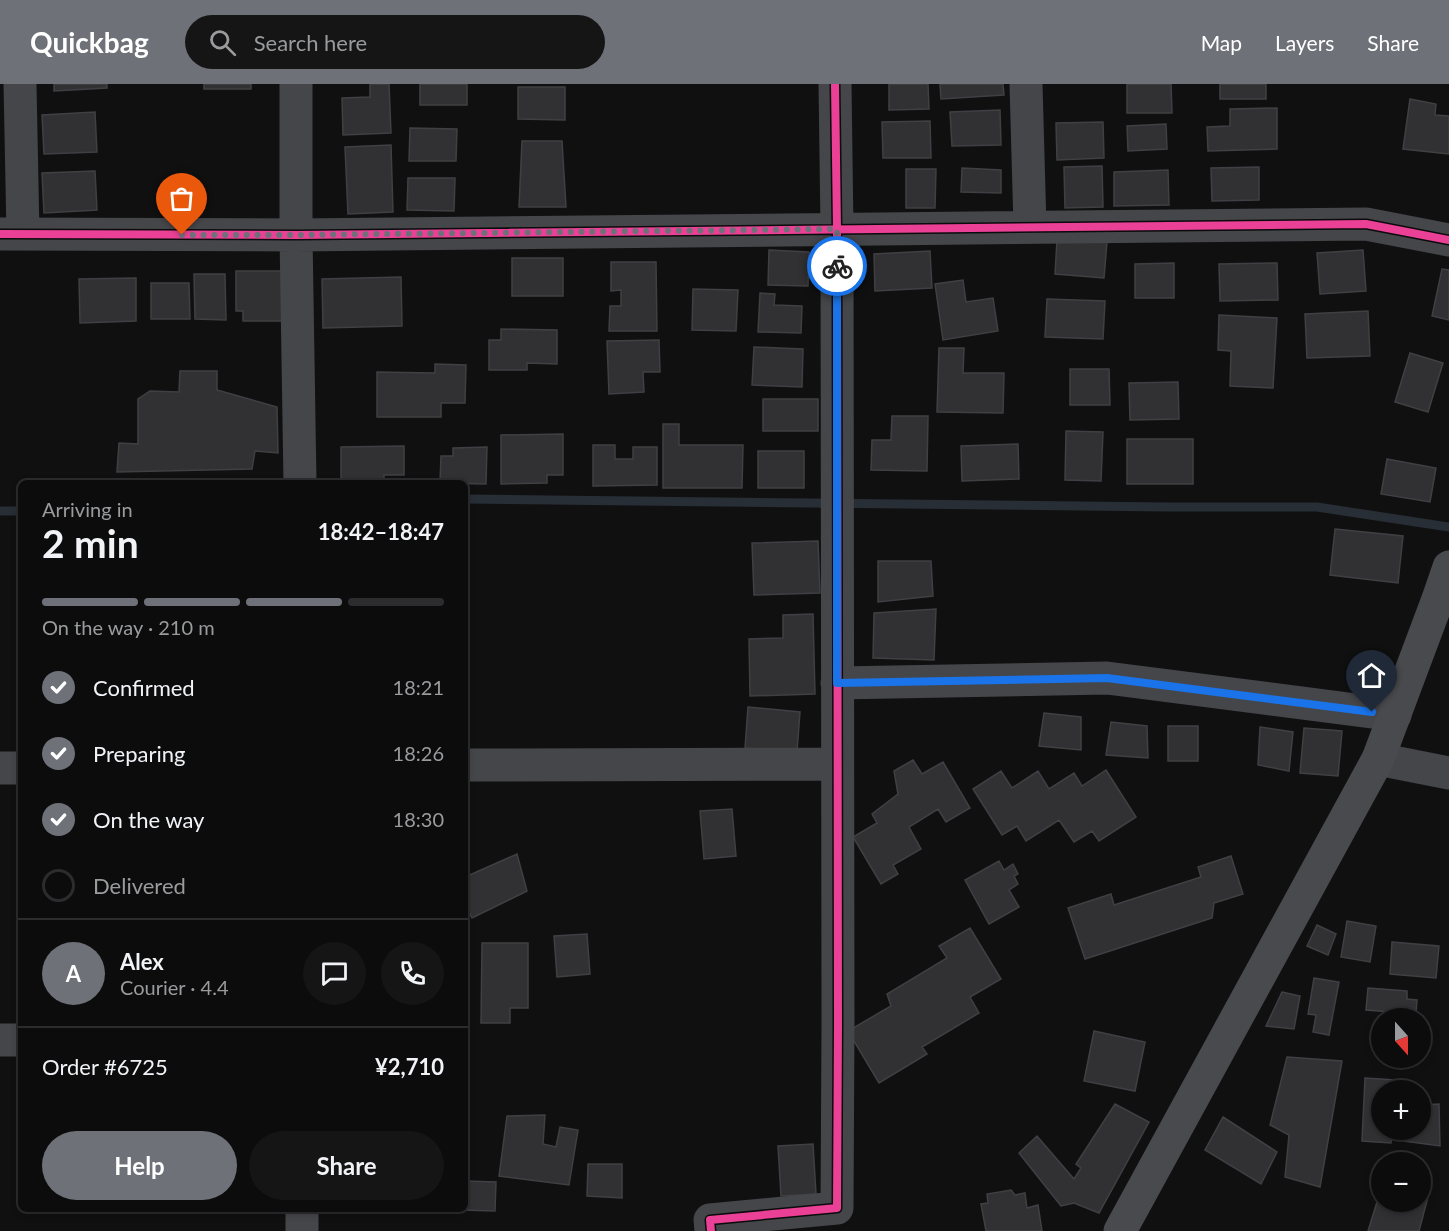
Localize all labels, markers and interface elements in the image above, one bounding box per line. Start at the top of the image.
search box [185,15,605,69]
text: Quickbag [30,25,149,59]
icon: search [206,26,239,59]
text: Search here [254,29,367,56]
text: Map [1201,30,1242,55]
text: Layers [1275,30,1334,55]
text: Share [1367,30,1419,55]
pin [156,173,207,235]
icon: bag [165,182,198,215]
courier [807,236,867,296]
icon: bike [821,250,854,283]
text: Arriving in [42,497,133,521]
text: 18:42–18:47 [318,518,444,545]
text: 2 min [42,520,139,566]
text: On the way · 210 m [42,615,215,639]
pin [1346,650,1397,712]
icon: home [1355,659,1388,692]
icon: check [42,671,75,704]
text: Confirmed [93,674,195,701]
text: 18:21 [393,675,444,699]
icon: check [42,737,75,770]
text: Preparing [93,740,185,767]
text: 18:26 [393,741,444,765]
icon: check [42,803,75,836]
text: On the way [93,806,204,833]
text: 18:30 [393,807,444,831]
text: Delivered [93,872,186,899]
button: chat [303,942,366,1005]
button: phone [381,942,444,1005]
text: Alex [120,948,164,975]
text: A [66,960,81,987]
text: Courier · 4.4 [120,975,229,999]
north arrow [1371,1008,1431,1068]
map controls [1371,1008,1431,1212]
text: Order #6725 [42,1053,168,1080]
text: ¥2,710 [375,1053,444,1080]
button: + [1371,1080,1431,1140]
button: Help [42,1131,237,1200]
button: Share [249,1131,444,1200]
button: − [1371,1152,1431,1212]

